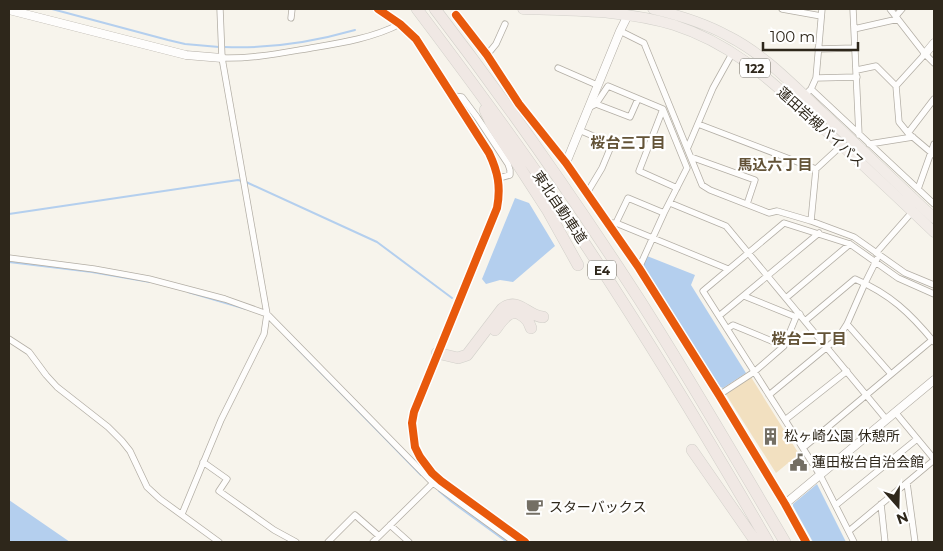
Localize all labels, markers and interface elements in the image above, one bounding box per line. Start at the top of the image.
scale bar [763,20,858,52]
text: 100 m [770,27,815,46]
road number: 122 [740,58,770,78]
street label: 蓮田岩槻バイパス [773,83,869,171]
district label: 桜台三丁目 [590,133,666,152]
district label: 馬込六丁目 [737,155,813,174]
street label: 東北自動車道 [529,167,591,247]
road number: E4 [588,260,616,280]
district label: 桜台二丁目 [771,329,847,348]
building icon: 松ヶ崎公園 休憩所 [760,426,780,446]
place label: 松ヶ崎公園 休憩所 [784,427,900,445]
public building icon: 蓮田桜台自治会館 [788,452,808,472]
place label: 蓮田桜台自治会館 [812,453,924,471]
north arrow [873,481,923,531]
cafe icon: スターバックス [525,497,545,517]
place label: スターバックス [549,498,646,516]
text: N [894,508,911,529]

